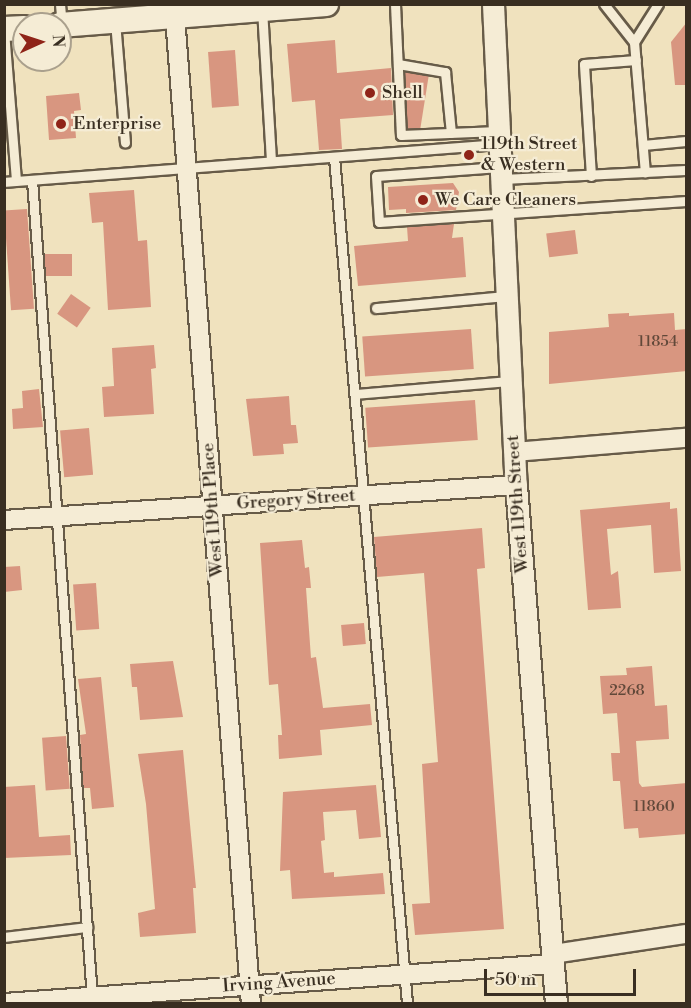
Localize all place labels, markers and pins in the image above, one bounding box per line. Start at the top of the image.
place label: Shell [382,82,423,104]
marker: Shell [363,86,377,100]
place label: Enterprise [73,113,161,135]
marker: Enterprise [54,117,68,131]
place label: 119th Street & Western [481,134,577,176]
marker: 119th Street & Western [462,148,476,162]
place label: We Care Cleaners [435,189,576,211]
marker: We Care Cleaners [416,193,430,207]

